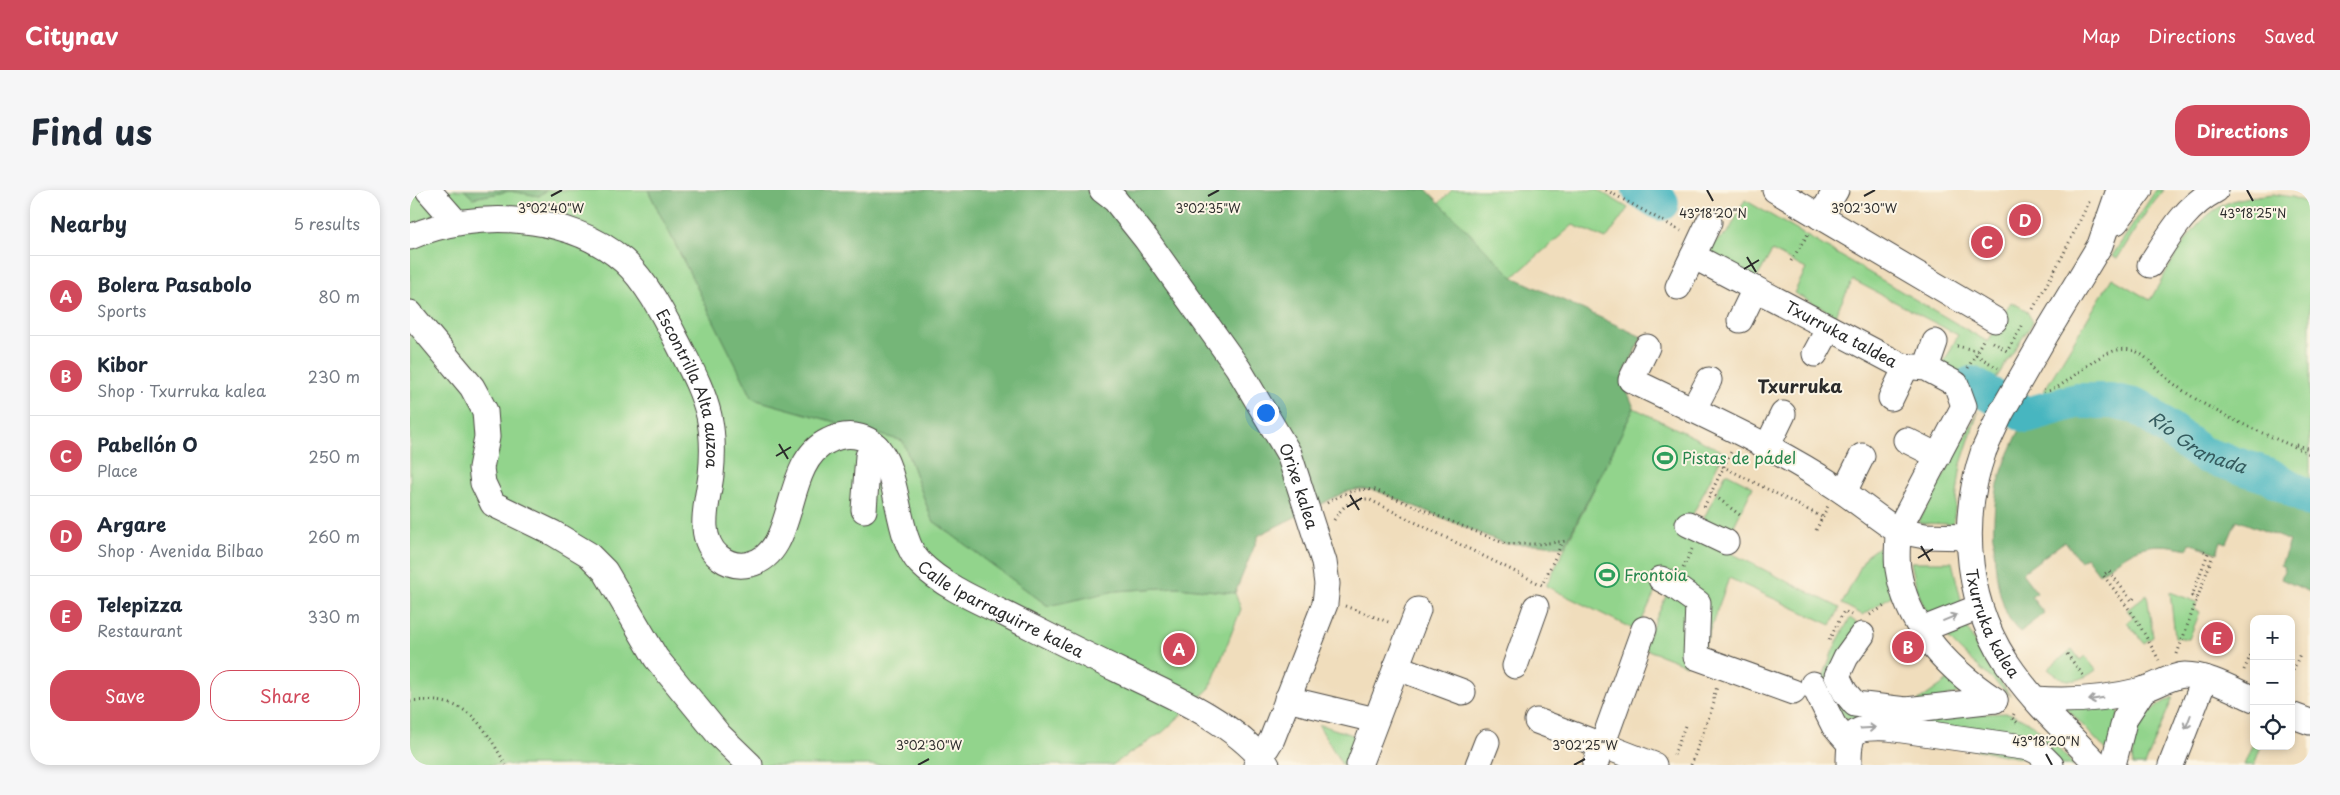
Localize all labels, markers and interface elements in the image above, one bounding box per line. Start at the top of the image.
text: Citynav [25,17,118,53]
text: Map [2082,22,2120,49]
text: Directions [2148,22,2236,49]
text: Saved [2264,22,2315,49]
text: Find us [30,104,152,157]
button: Directions [2175,105,2310,156]
text: 3°02'40"W [518,199,585,217]
text: 3°02'35"W [1176,199,1241,217]
text: 3°02'30"W [1831,199,1898,217]
pin: D [2009,201,2041,239]
text: 43°18'20"N [1679,204,1747,222]
text: 43°18'25"N [2220,204,2286,222]
text: Nearby [50,207,127,239]
text: 5 results [293,211,360,235]
pin: C [1971,223,2003,261]
text: Bolera Pasabolo [97,270,251,298]
text: A [60,284,72,308]
text: 80 m [318,284,360,308]
street label: Txurruka taldea [1781,294,1902,373]
text: Sports [97,298,146,322]
street label: Escontrilla Alta auzoa [651,304,725,469]
text: Kibor [97,350,148,378]
text: B [61,364,71,388]
text: 230 m [308,364,360,388]
district label: Txurruka [1758,372,1842,399]
text: Shop · Txurruka kalea [97,378,266,402]
your location [1253,400,1279,426]
water label: Río Granada [2144,404,2251,480]
text: Pabellón O [97,430,198,458]
street label: Orixe kalea [1274,438,1325,532]
text: C [60,444,72,468]
text: 250 m [309,444,360,468]
sports icon: Pistas de pádel [1652,445,1678,471]
place label: Pistas de pádel [1682,445,1796,469]
text: Place [97,458,138,482]
text: Argare [97,510,166,538]
text: D [60,524,72,548]
text: 260 m [308,524,360,548]
text: Shop · Avenida Bilbao [97,538,264,562]
street label: Calle Iparraguirre kalea [913,554,1088,663]
sports icon: Frontoia [1594,562,1620,588]
place label: Frontoia [1624,562,1688,586]
street label: Txurruka kalea [1961,567,2026,682]
text: Telepizza [97,590,183,618]
text: E [61,604,71,628]
text: 330 m [307,604,360,628]
one-way arrow [1942,612,1957,622]
map controls [2250,615,2295,750]
button: + [2250,615,2295,660]
text: Restaurant [97,618,183,642]
pin: E [2201,619,2233,657]
pin: B [1892,628,1924,666]
pin: A [1163,630,1195,668]
button: − [2250,660,2295,705]
button: Save [50,670,200,721]
button: Share [210,670,360,721]
one-way arrow [2089,694,2105,704]
button: locate [2250,705,2295,750]
one-way arrow [2183,713,2192,729]
one-way arrow [1860,723,1876,732]
text: 43°18'20"N [2012,732,2080,750]
text: 3°02'30"W [896,736,963,754]
text: 3°02'25"W [1552,736,1618,754]

